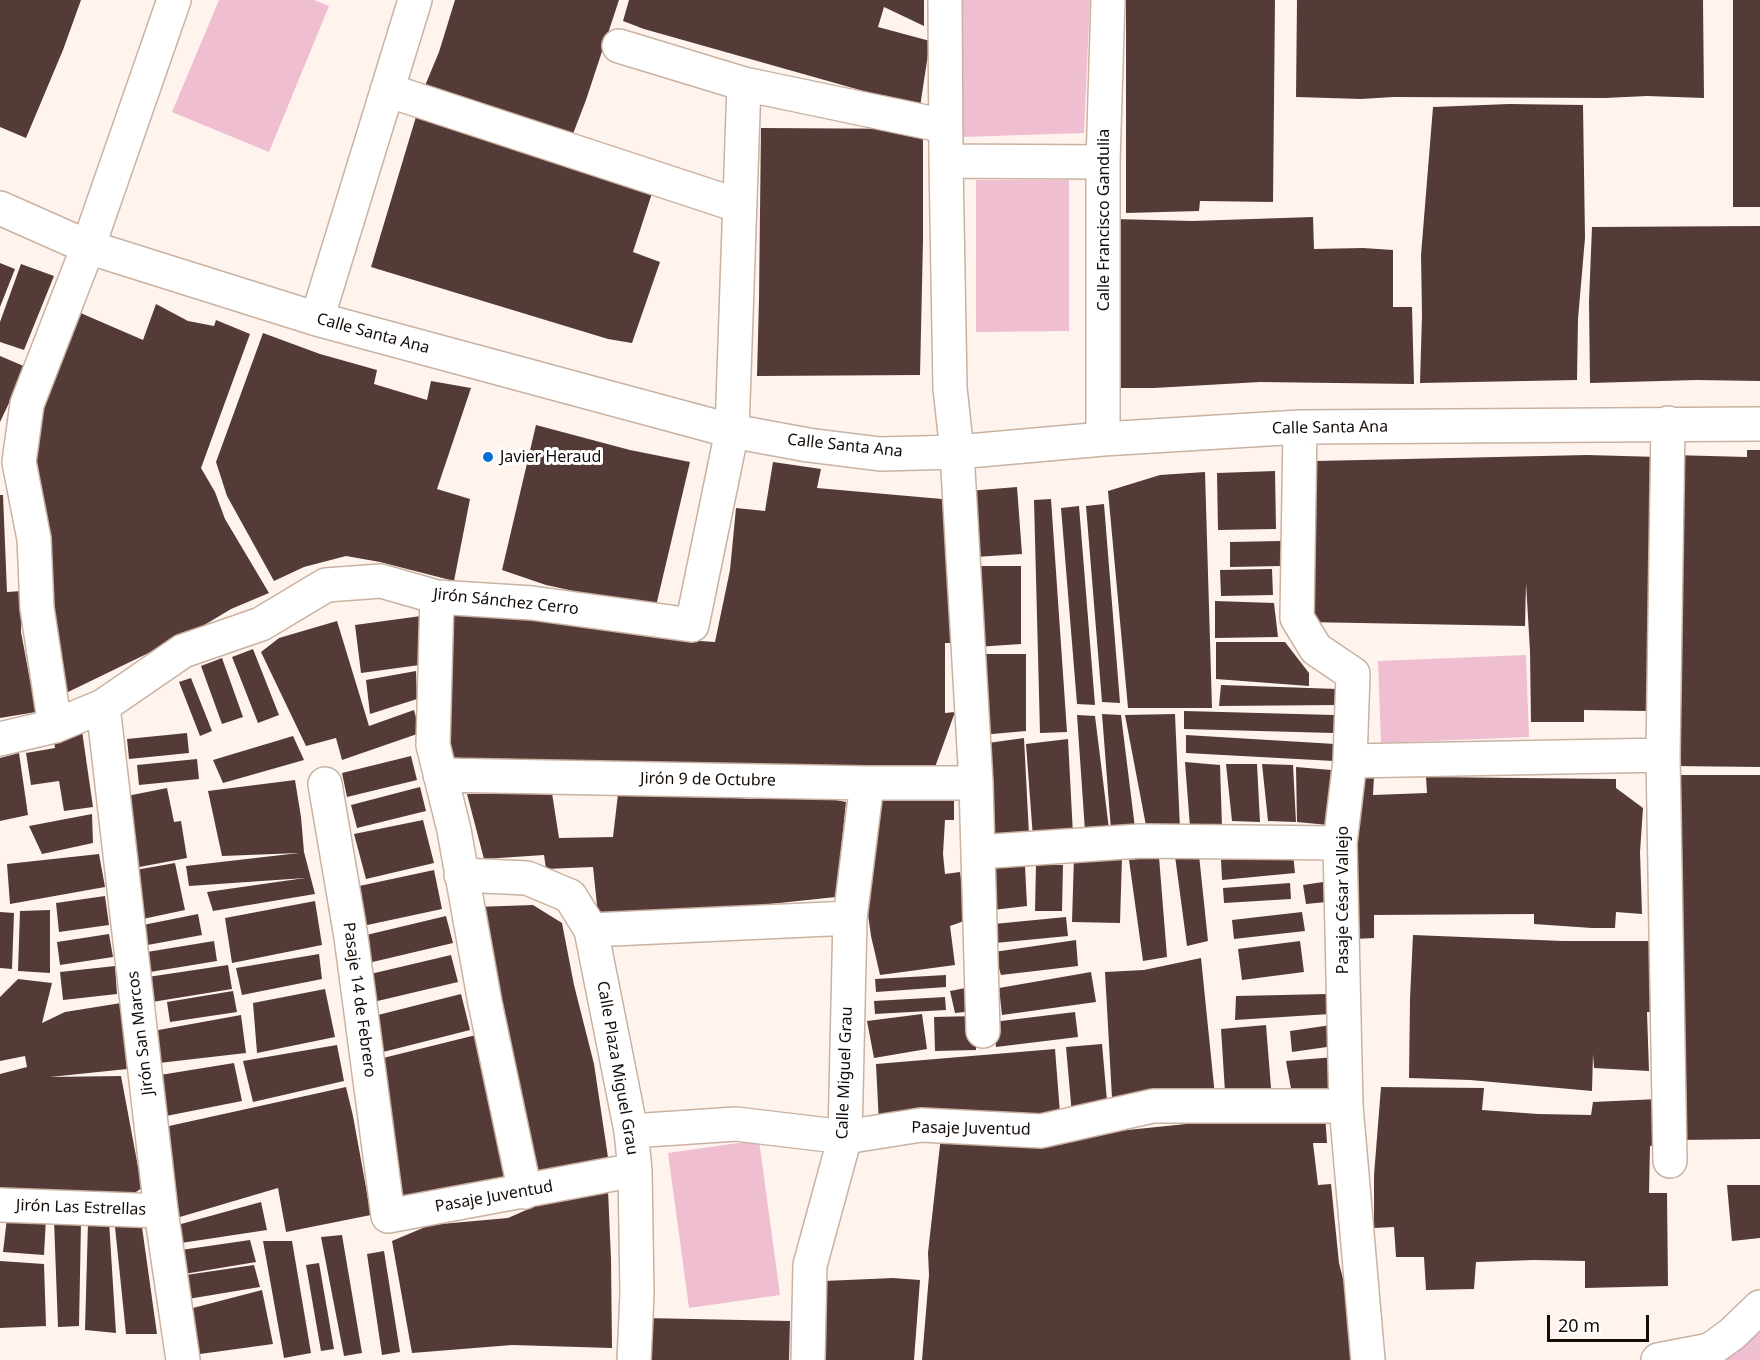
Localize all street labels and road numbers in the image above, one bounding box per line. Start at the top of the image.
street label: Calle Francisco Gandulia [1094,129,1114,311]
street label: Calle Santa Ana [314,310,432,358]
street label: Calle Santa Ana [1272,417,1388,439]
street label: Calle Santa Ana [786,430,904,462]
street label: Jirón Sánchez Cerro [432,585,580,619]
street label: Jirón 9 de Octubre [640,769,776,791]
street label: Pasaje César Vallejo [1333,826,1353,974]
street label: Pasaje 14 de Febrero [339,921,379,1079]
street label: Jirón San Marcos [124,970,158,1096]
street label: Calle Plaza Miguel Grau [592,979,642,1157]
street label: Calle Miguel Grau [833,1006,857,1140]
street label: Pasaje Juventud [911,1118,1031,1140]
street label: Pasaje Juventud [434,1177,554,1217]
street label: Jirón Las Estrellas [16,1196,146,1220]

